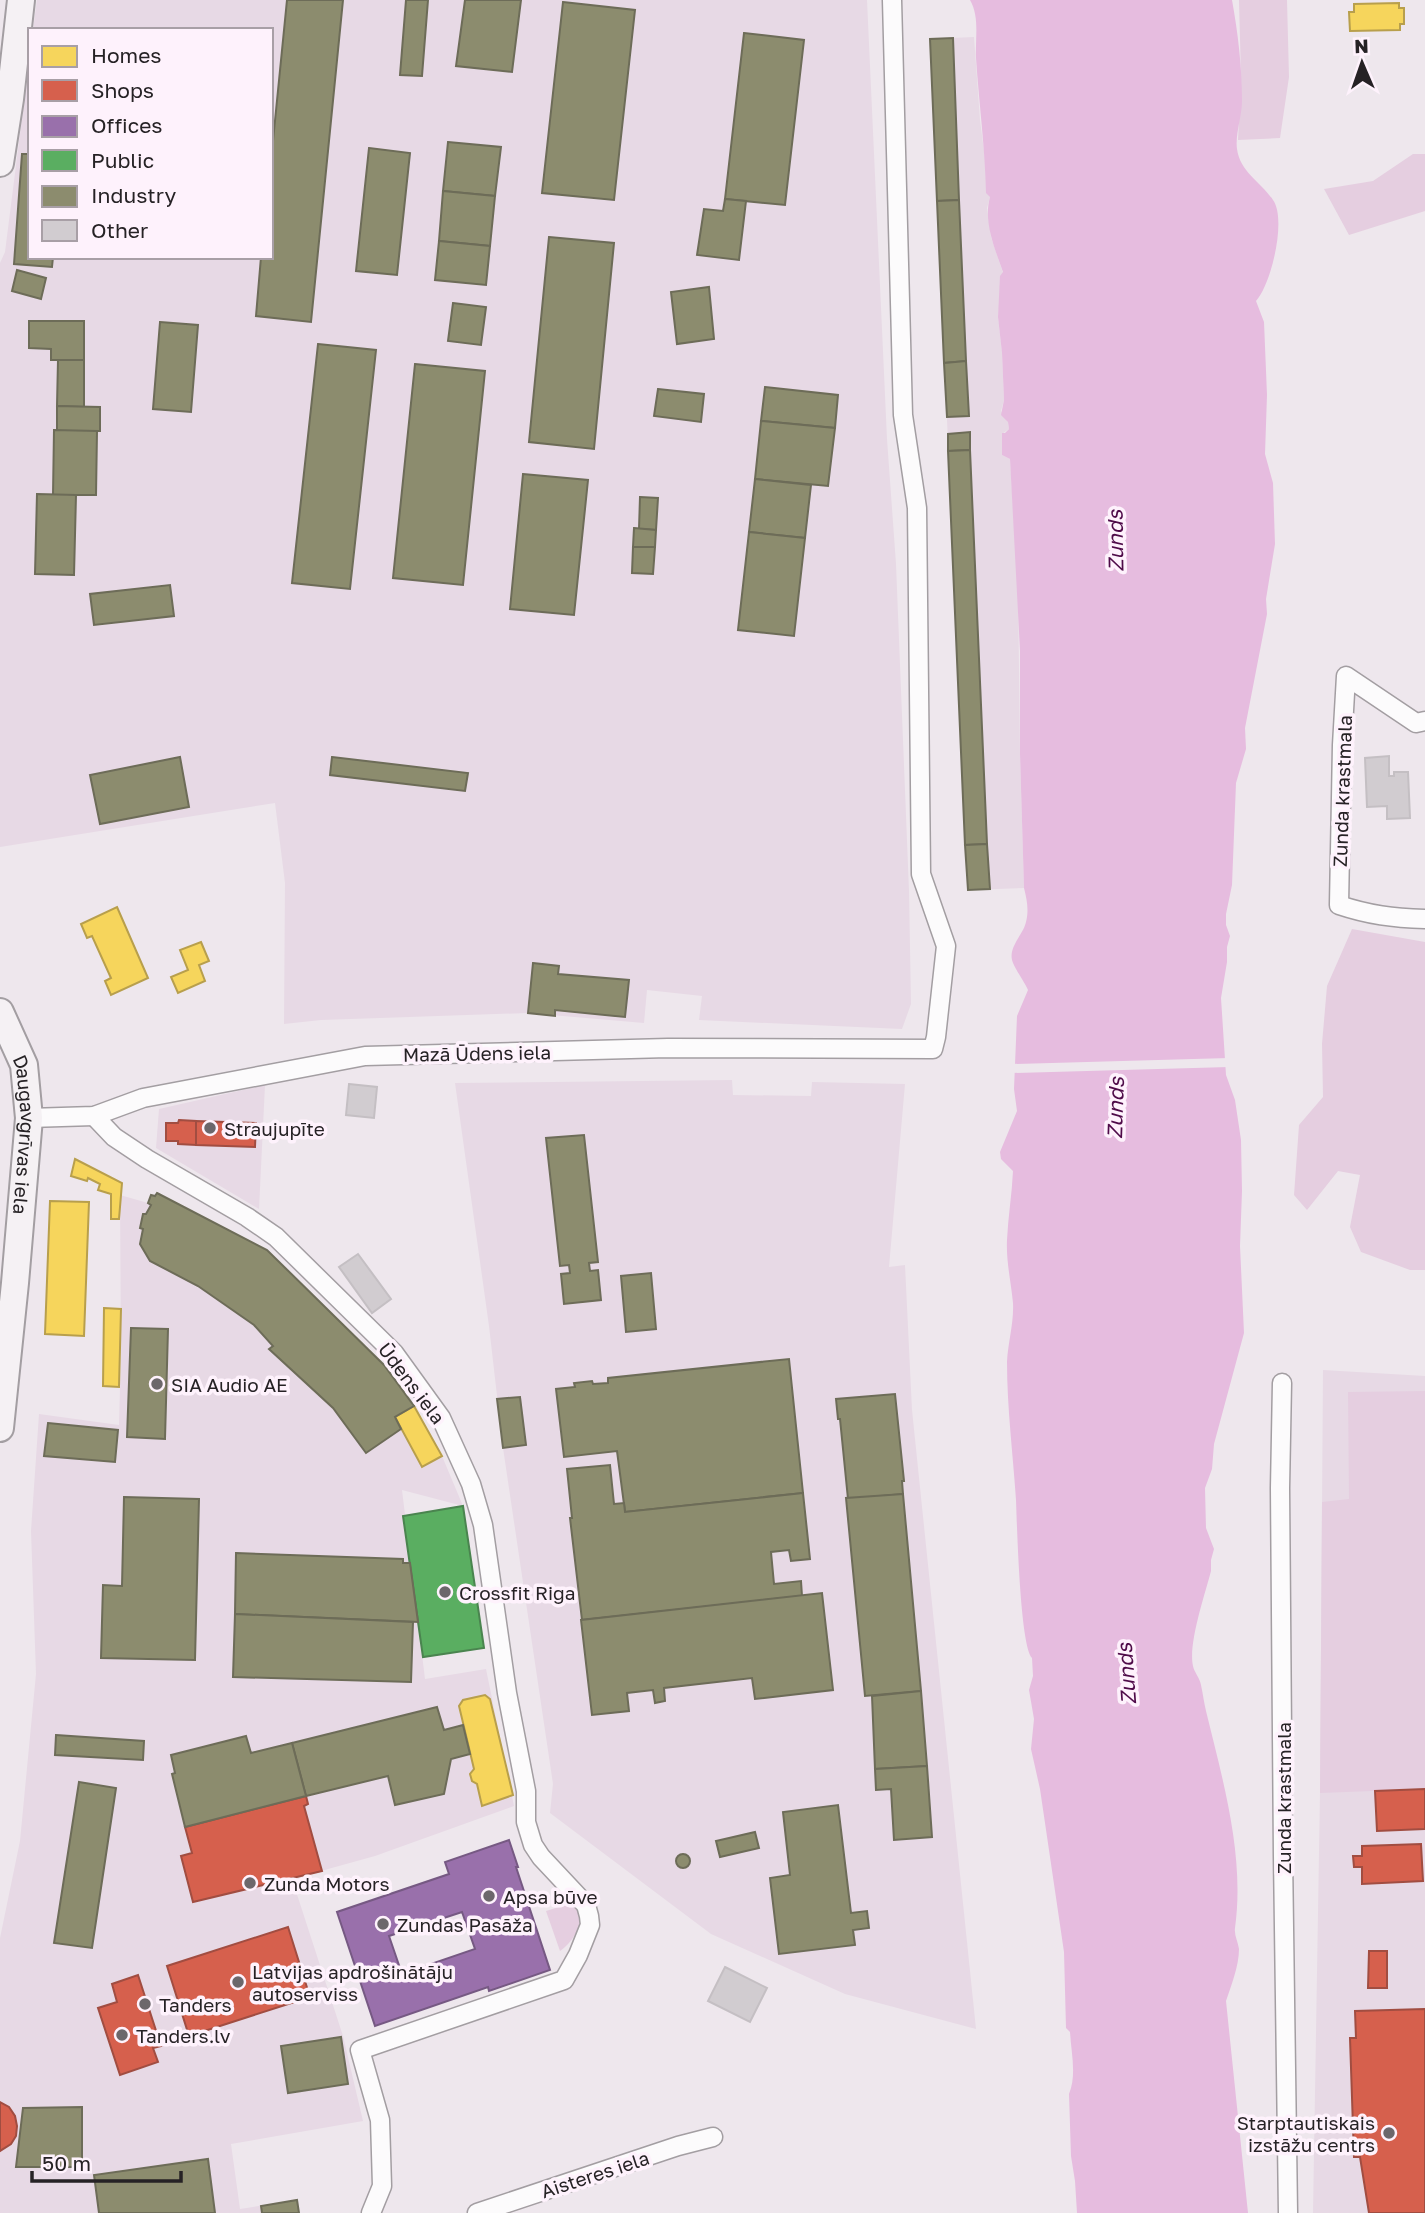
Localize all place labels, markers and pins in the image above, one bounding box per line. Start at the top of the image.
place label: Straujupīte [224,1117,325,1140]
marker: Straujupīte [202,1120,218,1136]
place label: SIA Audio AE [171,1373,288,1396]
marker: SIA Audio AE [149,1376,165,1392]
place label: Crossfit Riga [459,1581,576,1604]
marker: Crossfit Riga [437,1584,453,1600]
place label: Zunda Motors [264,1872,390,1895]
marker: Zunda Motors [242,1875,258,1891]
place label: Apsa būve [503,1885,597,1908]
marker: Apsa būve [481,1888,497,1904]
place label: Zundas Pasāža [397,1913,533,1936]
marker: Zundas Pasāža [375,1916,391,1932]
place label: Latvijas apdrošinātāju autoserviss [252,1960,453,2005]
marker: Latvijas apdrošinātāju autoserviss [230,1974,246,1990]
place label: Tanders [159,1993,232,2016]
marker: Tanders [137,1996,153,2012]
place label: Tanders.lv [136,2024,231,2047]
marker: Tanders.lv [114,2027,130,2043]
place label: Starptautiskais izstāžu centrs [1237,2111,1375,2156]
marker: Starptautiskais izstāžu centrs [1381,2125,1397,2141]

